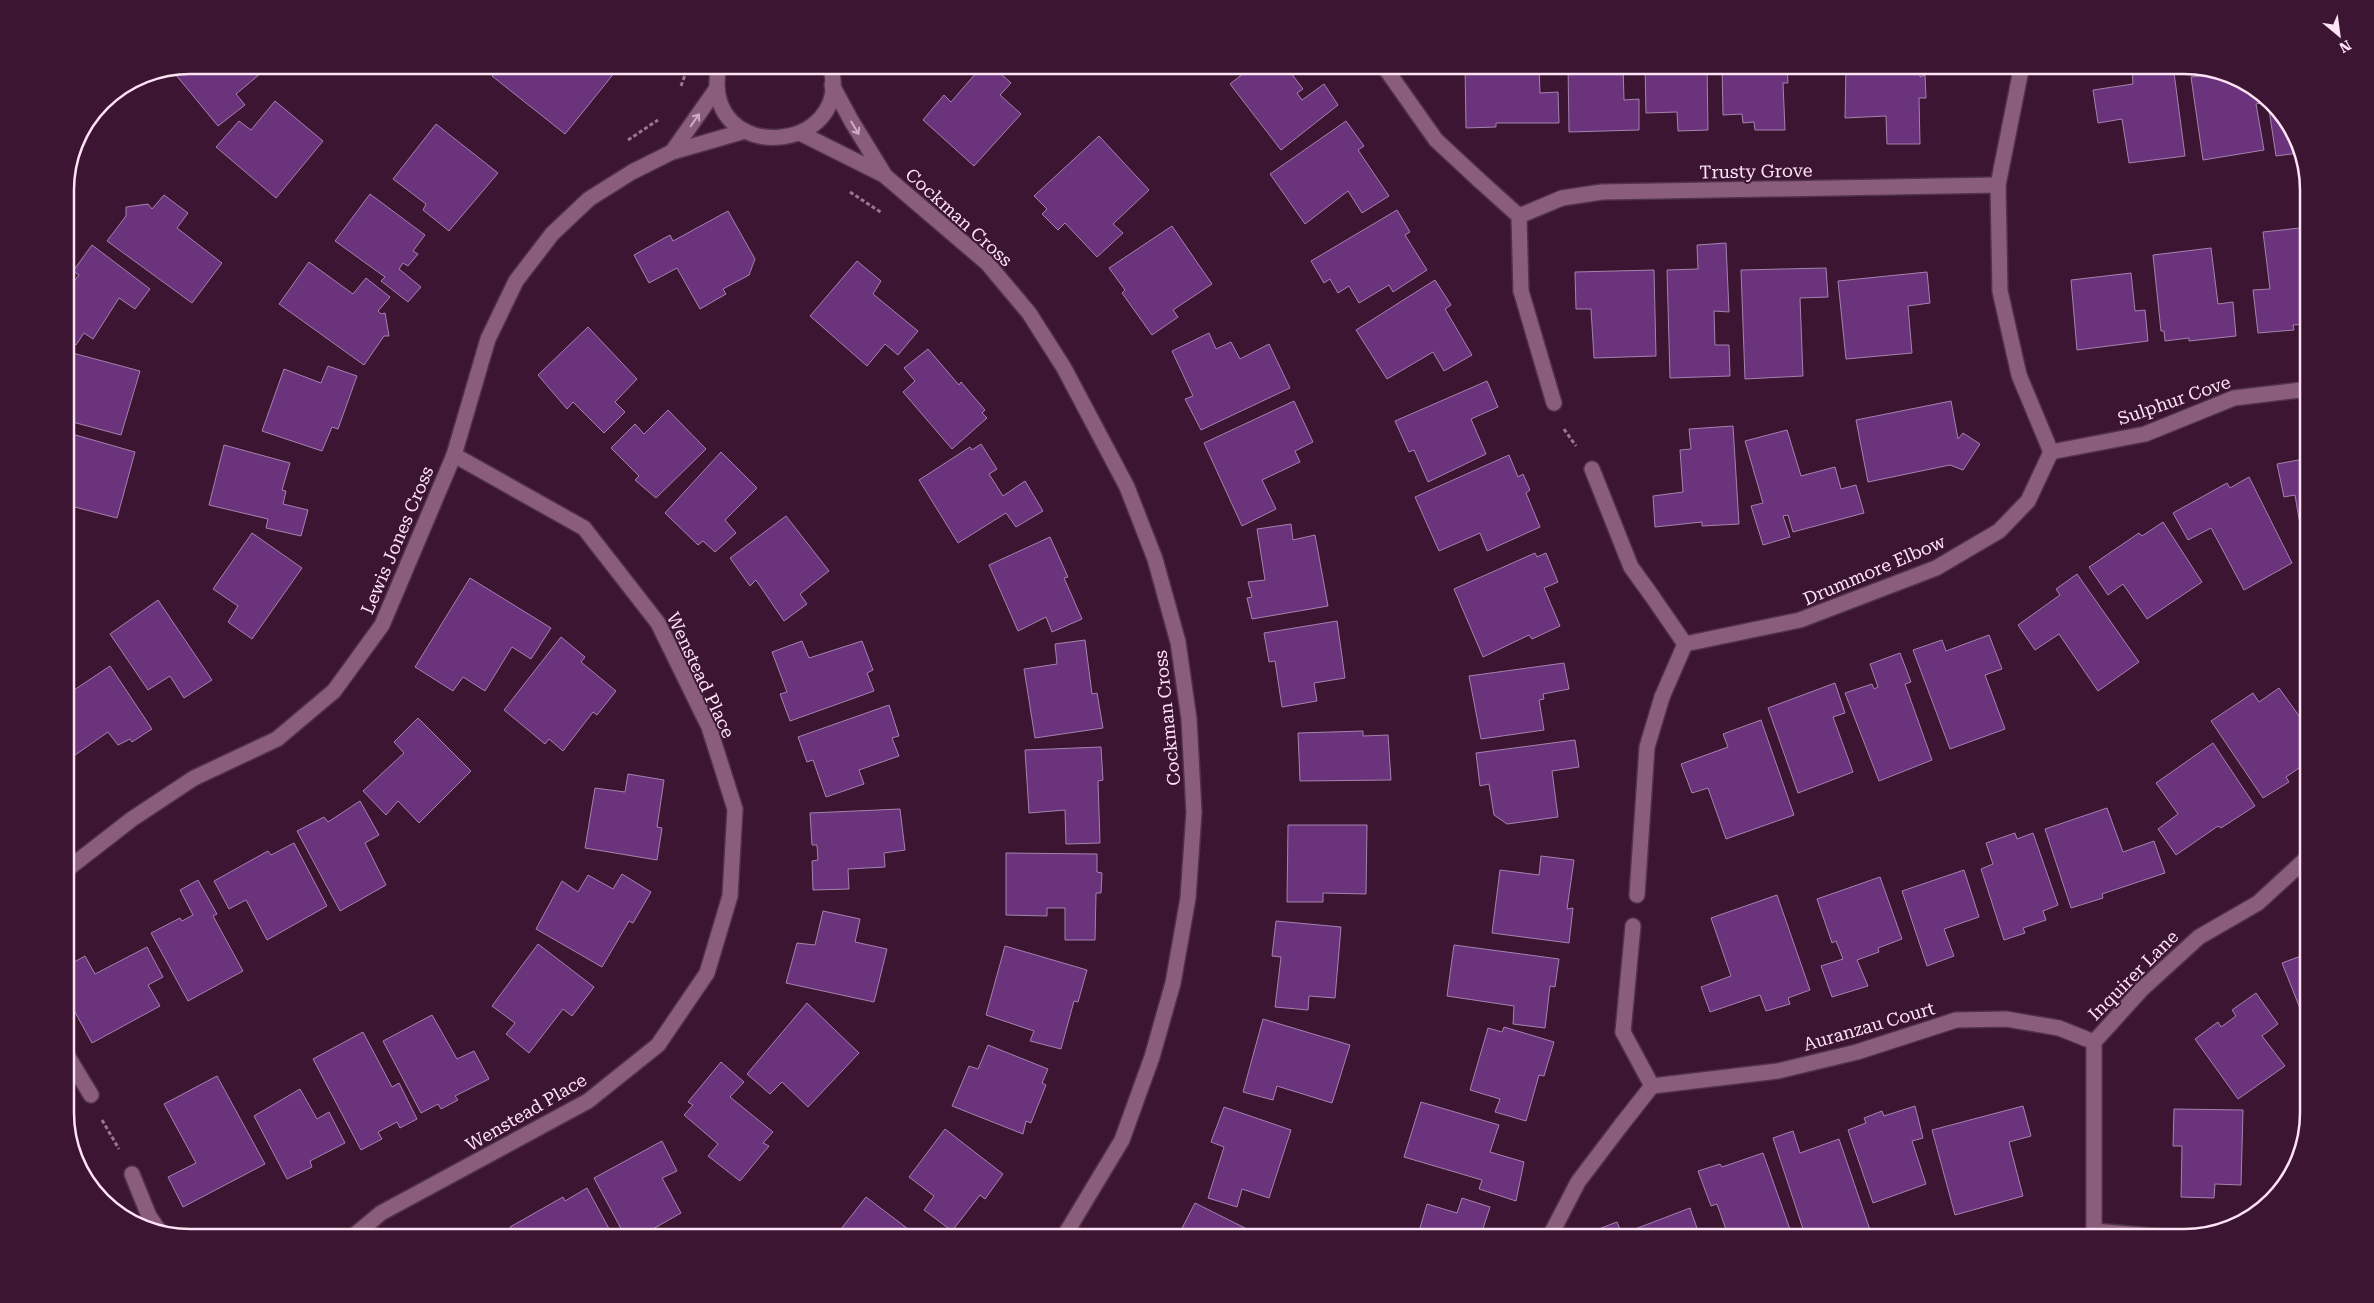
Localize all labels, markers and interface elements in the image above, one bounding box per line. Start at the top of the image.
north arrow [2314,10,2364,60]
text: N [2337,37,2354,56]
one-way arrow [690,113,700,127]
one-way arrow [851,120,861,134]
street label: Trusty Grove [1699,160,1813,182]
street label: Cockman Cross [901,164,1017,270]
street label: Sulphur Cove [2115,371,2233,429]
street label: Lewis Jones Cross [356,463,438,617]
street label: Drummore Elbow [1800,531,1948,609]
street label: Wenstead Place [663,609,739,741]
street label: Cockman Cross [1149,649,1185,787]
street label: Inquirer Lane [2084,926,2182,1024]
street label: Auranzau Court [1801,997,1937,1055]
street label: Wenstead Place [462,1069,590,1155]

